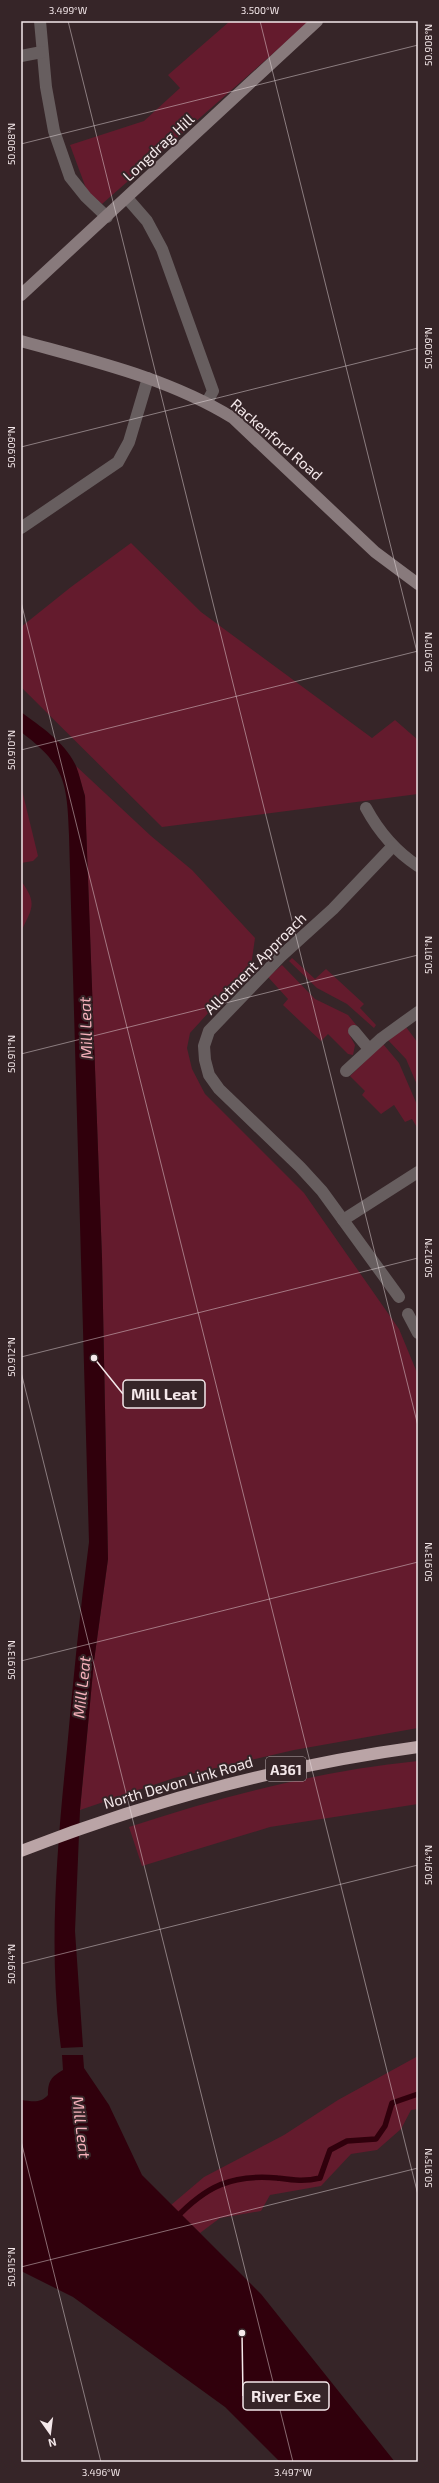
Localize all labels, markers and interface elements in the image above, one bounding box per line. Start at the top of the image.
text: 3.499°W [49,4,88,16]
text: 3.500°W [241,4,280,16]
text: 50.908°N [422,24,434,66]
street label: Longdrag Hill [119,109,198,184]
text: 50.908°N [5,123,17,165]
text: 50.909°N [422,327,434,369]
street label: Rackenford Road [228,394,326,484]
text: 50.909°N [5,426,17,468]
text: 50.910°N [422,632,434,672]
text: 50.910°N [5,730,17,770]
street label: Allotment Approach [200,908,310,1018]
text: 50.911°N [422,936,434,974]
water label: Mill Leat [74,996,96,1059]
text: 50.911°N [5,1035,17,1073]
text: 50.912°N [422,1238,434,1278]
text: 50.912°N [5,1337,17,1377]
callout: Mill Leat [123,1380,205,1408]
text: Mill Leat [131,1384,197,1403]
text: 50.913°N [422,1542,434,1582]
text: 50.913°N [5,1640,17,1680]
water label: Mill Leat [68,1654,94,1719]
street label: North Devon Link Road [101,1752,255,1812]
road number: A361 [266,1757,306,1781]
text: 50.914°N [422,1845,434,1885]
text: 50.914°N [5,1944,17,1984]
water label: Mill Leat [69,2095,95,2160]
text: 50.915°N [422,2148,434,2188]
text: 50.915°N [5,2247,17,2287]
callout: River Exe [243,2382,329,2410]
text: River Exe [251,2386,321,2405]
north arrow [30,2413,70,2453]
text: N [47,2436,58,2450]
text: 3.496°W [82,2466,121,2478]
text: 3.497°W [274,2466,312,2478]

